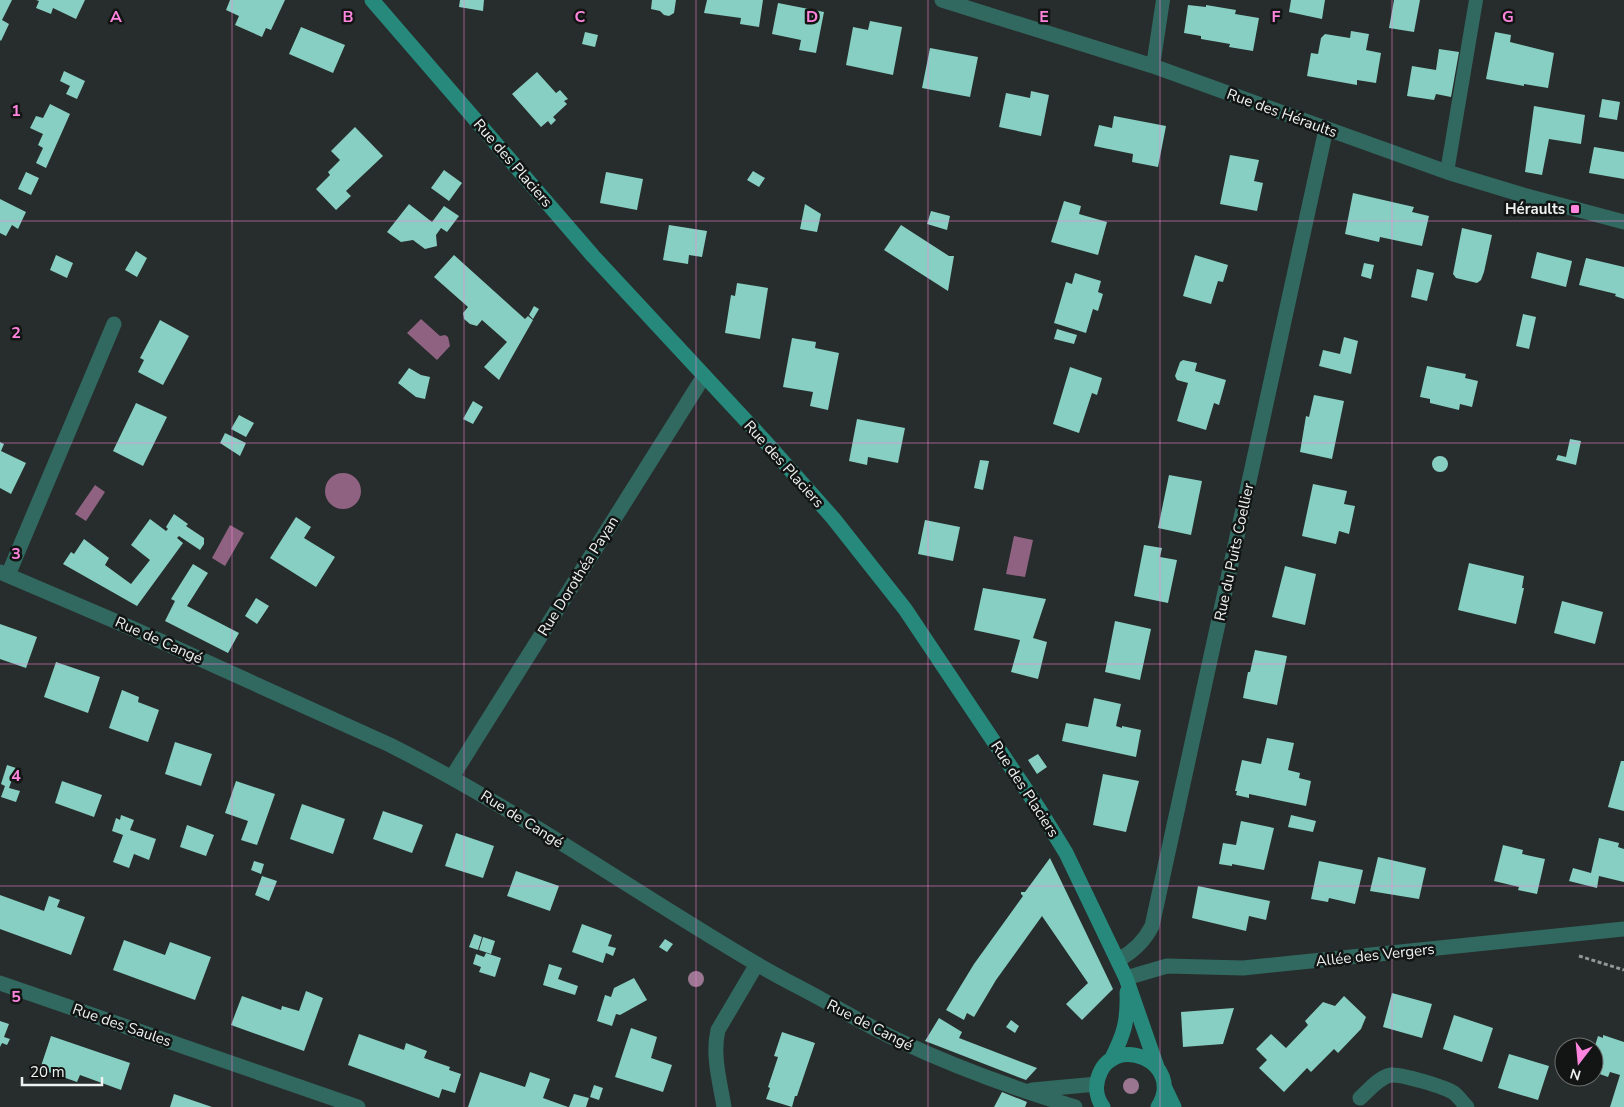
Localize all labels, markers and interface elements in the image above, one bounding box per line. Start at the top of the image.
text: A [110,6,122,28]
text: B [342,6,354,28]
text: C [575,6,586,28]
text: D [806,6,818,28]
text: E [1039,6,1049,28]
text: F [1272,6,1281,28]
text: G [1502,6,1514,28]
street label: Rue des Héraults [1224,84,1340,142]
text: 1 [11,100,21,122]
street label: Rue des Placiers [469,115,557,211]
place label: Héraults [1505,199,1565,219]
marker: Héraults [1569,203,1581,215]
text: 2 [11,322,21,344]
street label: Rue des Placiers [739,416,829,512]
street label: Rue du Puits Coellier [1210,481,1259,623]
street label: Rue Dorothéa Payan [533,512,623,640]
text: 3 [11,543,21,565]
street label: Rue de Cangé [112,612,206,668]
street label: Rue des Placiers [986,737,1064,841]
text: 4 [11,765,21,787]
street label: Rue de Cangé [477,786,567,852]
street label: Allée des Vergers [1315,939,1435,971]
text: 5 [11,986,21,1008]
street label: Rue de Cangé [824,995,916,1055]
street label: Rue des Saules [70,999,174,1051]
north arrow [1554,1037,1604,1087]
scale bar [22,1054,102,1086]
text: 20 m [30,1062,65,1082]
text: N [1568,1063,1583,1085]

